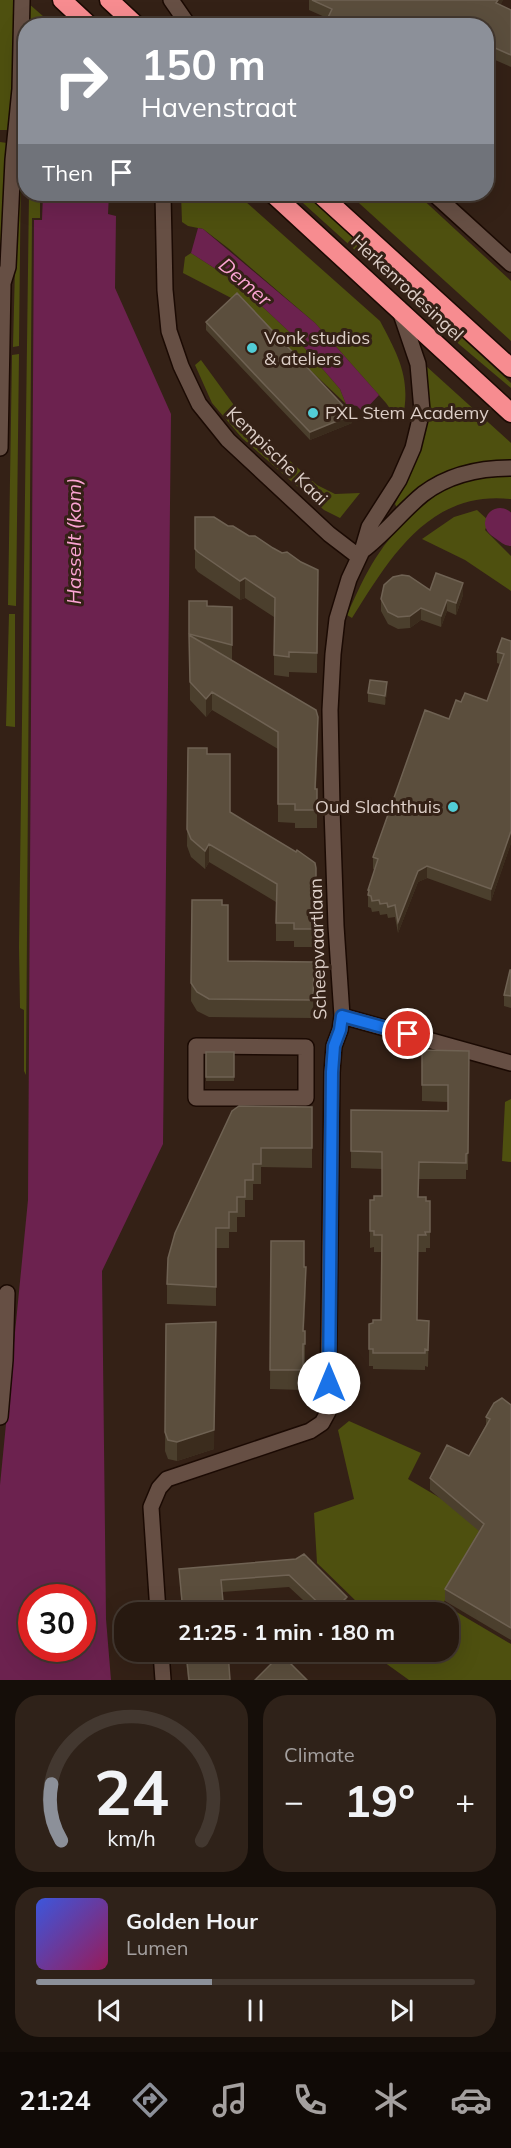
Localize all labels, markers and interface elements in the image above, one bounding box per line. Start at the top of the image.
text: 150 m [141,38,266,91]
icon: right [42,42,120,120]
text: Havenstraat [141,90,297,124]
icon: arrive [105,156,138,189]
text: Then [42,159,93,187]
street label: Herkenrodesingel [346,230,468,346]
water label: Demer [214,252,277,312]
place label: Vonk studios & ateliers [264,326,370,370]
marker: Vonk studios & ateliers [245,341,259,355]
street label: Kempische Kaai [222,401,333,510]
place label: PXL Stem Academy [325,401,489,424]
marker: PXL Stem Academy [306,406,320,420]
water label: Hasselt (kom) [61,478,86,604]
place label: Oud Slachthuis [315,795,441,818]
marker: Oud Slachthuis [446,800,460,814]
street label: Scheepvaartlaan [304,878,331,1020]
pin [382,1008,433,1059]
icon: arrive [391,1017,424,1050]
position arrow [297,1351,361,1415]
speed limit sign: 30 [18,1584,96,1662]
text: 21:25 · 1 min · 180 m [178,1618,395,1646]
text: Climate [284,1742,355,1767]
text: 24 [94,1752,169,1831]
text: 19° [344,1772,415,1828]
text: − [284,1780,304,1821]
text: + [455,1780,475,1821]
text: km/h [107,1824,156,1851]
text: Golden Hour [126,1907,258,1935]
text: Lumen [126,1935,188,1960]
icon: previous [93,1994,126,2027]
icon: pause [239,1994,272,2027]
icon: next [385,1994,418,2027]
icon: directions [129,2079,171,2121]
icon: music [209,2079,251,2121]
icon: phone [289,2079,331,2121]
icon: climate [370,2079,412,2121]
icon: car [450,2079,492,2121]
text: 21:24 [19,2083,91,2117]

